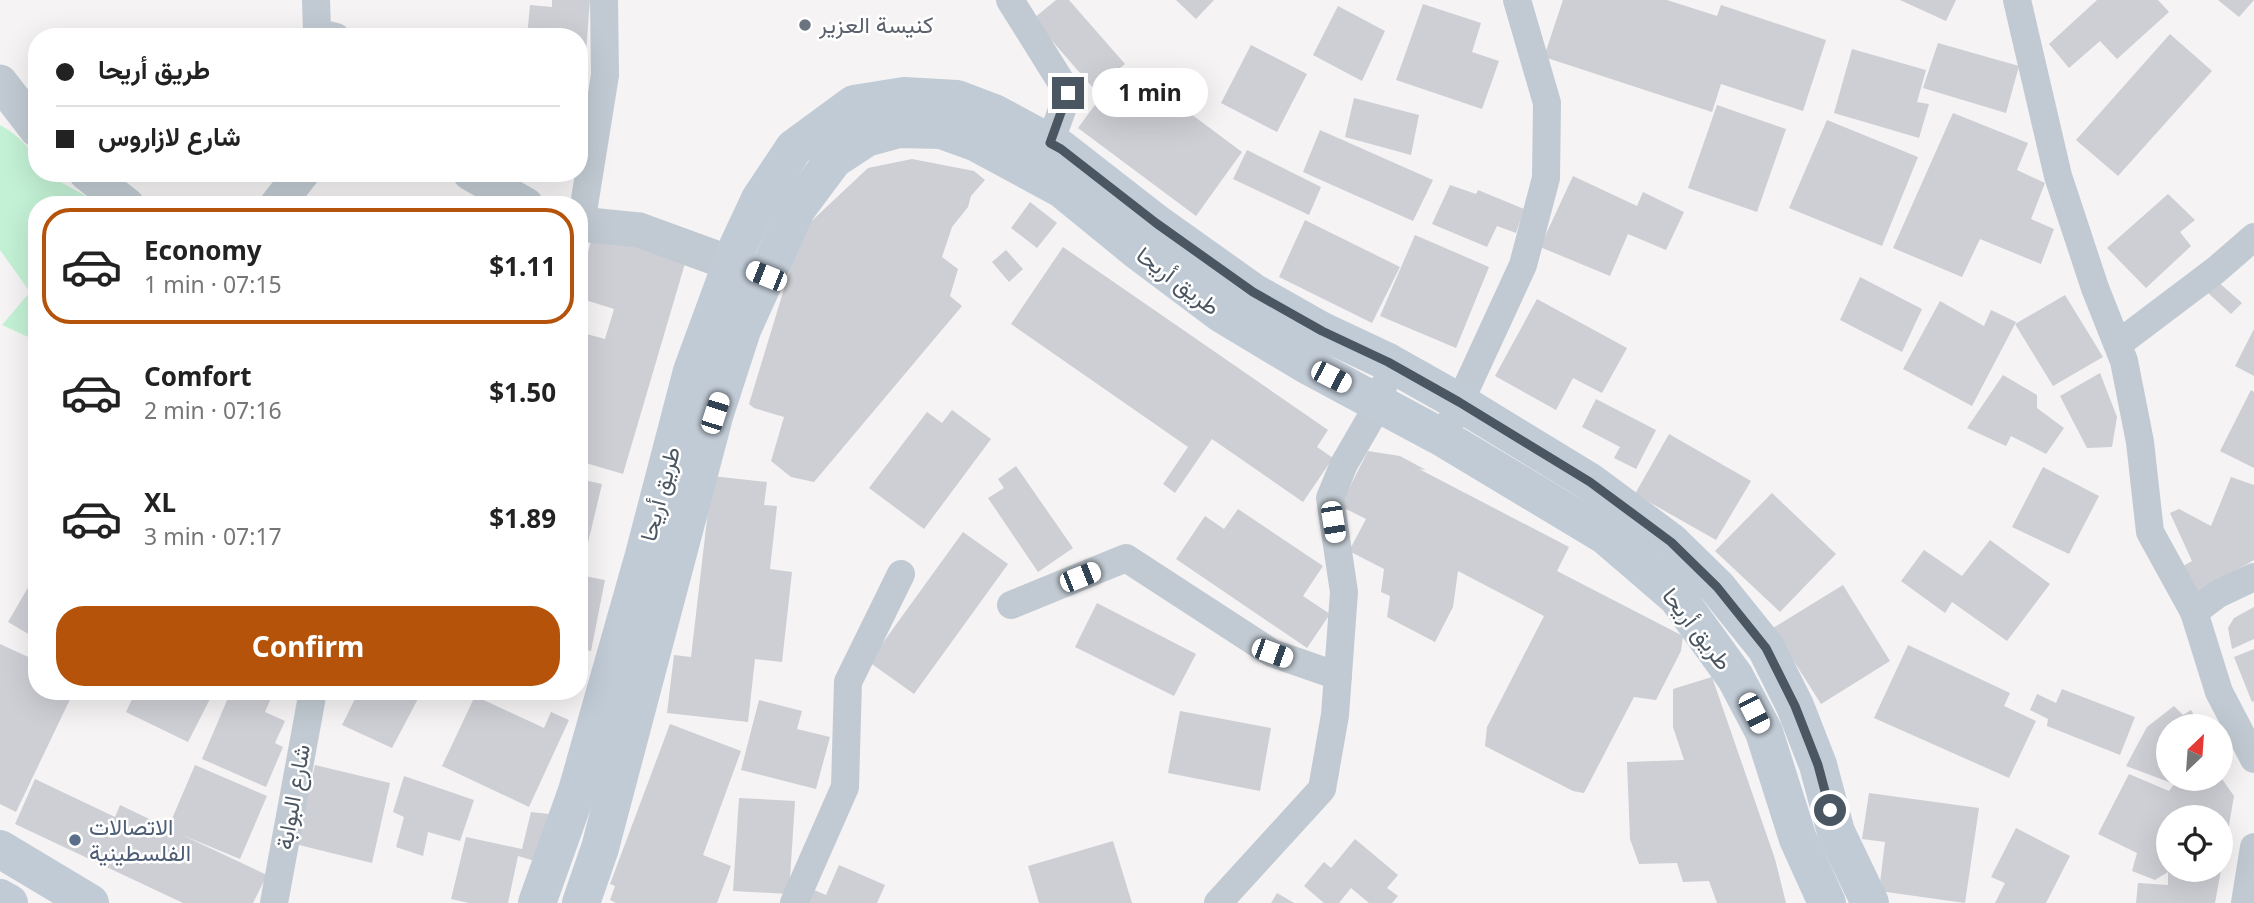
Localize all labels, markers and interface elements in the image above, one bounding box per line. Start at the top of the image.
place label: كنيسة العزير [818,8,933,40]
marker: كنيسة العزير [797,17,813,33]
text: طريق أريحا [98,51,210,87]
callout: 1 min [1092,68,1208,118]
text: 1 min [1118,76,1182,108]
route end [1052,77,1084,109]
text: شارع لازاروس [98,118,241,154]
text: Economy [144,232,262,268]
icon: car [60,235,123,298]
street label: طريق أريحا [1130,238,1227,322]
text: $1.11 [489,248,556,284]
car [743,258,790,294]
text: 1 min · 07:15 [144,268,282,300]
text: Comfort [144,358,252,394]
car [1308,358,1355,396]
icon: car [60,361,123,424]
text: $1.50 [489,374,556,410]
car [699,390,732,436]
text: 2 min · 07:16 [144,394,282,426]
street label: طريق أريحا [631,443,687,545]
text: XL [144,484,176,520]
icon: car [60,487,123,550]
text: $1.89 [489,500,556,536]
car [1320,500,1347,544]
text: 3 min · 07:17 [144,520,282,552]
car [1057,559,1104,595]
street label: طريق أريحا [1655,580,1740,676]
button: Confirm [56,606,560,686]
car [1249,636,1296,670]
car [1736,690,1773,736]
north arrow [2156,714,2233,791]
map controls [2156,714,2233,882]
street label: شارع البوابة [267,742,318,852]
route start [1814,794,1846,826]
button: locate [2156,805,2233,882]
place label: الاتصالات الفلسطينية [89,810,191,868]
marker: الاتصالات الفلسطينية [67,832,83,848]

